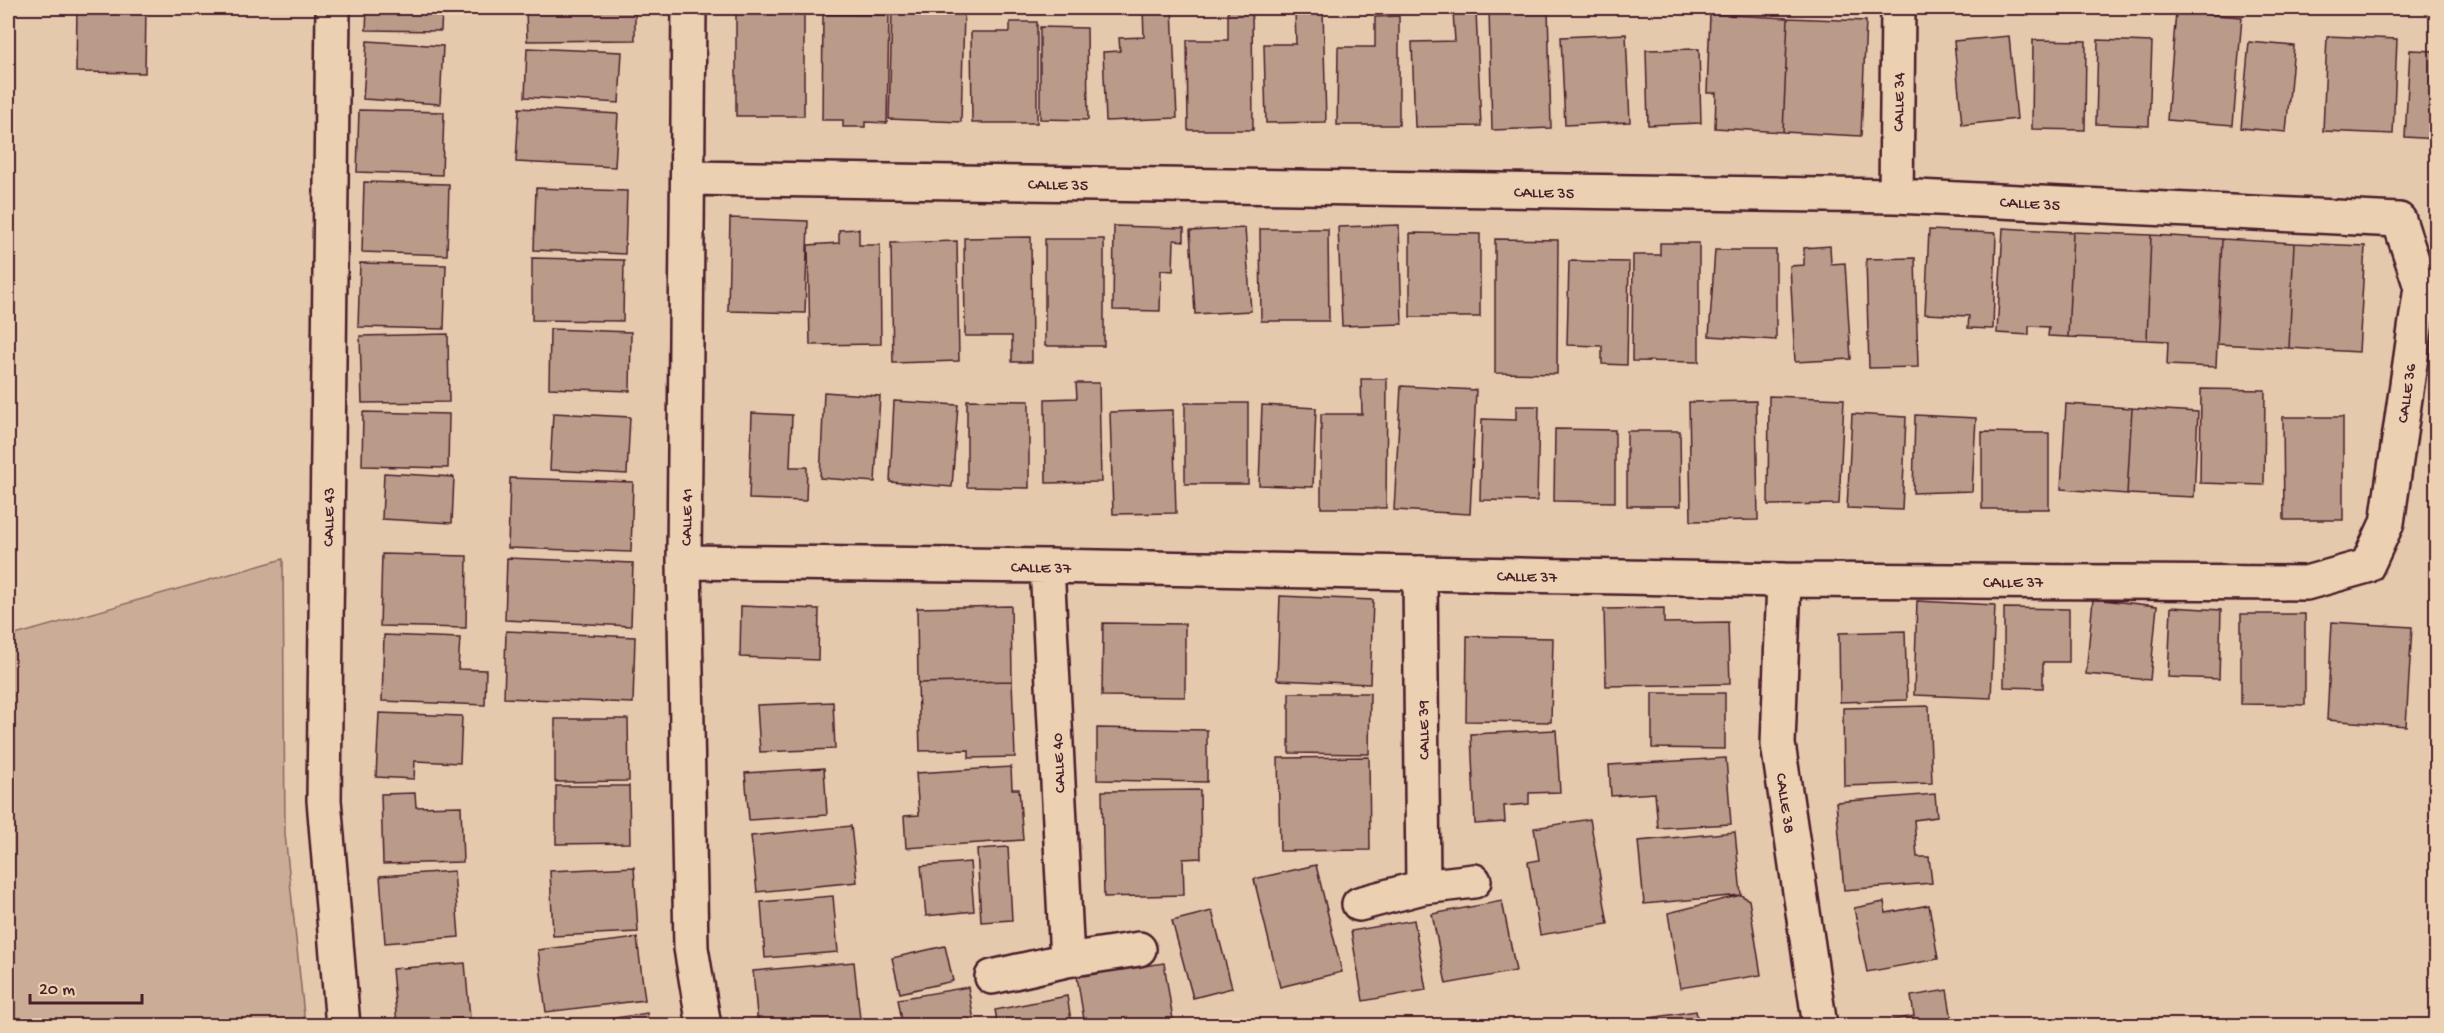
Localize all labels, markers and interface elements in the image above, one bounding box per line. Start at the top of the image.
street label: CALLE 34 [1890,72,1911,132]
street label: CALLE 35 [1028,176,1088,197]
street label: CALLE 35 [1514,184,1574,205]
street label: CALLE 35 [1999,194,2060,217]
street label: CALLE 36 [2395,362,2422,425]
street label: CALLE 43 [320,487,341,547]
street label: CALLE 41 [678,488,699,546]
street label: CALLE 37 [1011,559,1072,580]
street label: CALLE 37 [1497,568,1558,589]
street label: CALLE 37 [1983,575,2044,594]
street label: CALLE 39 [1415,700,1436,760]
street label: CALLE 40 [1049,732,1072,793]
street label: CALLE 38 [1770,772,1797,835]
scale bar [30,967,142,1005]
text: 20 m [39,980,75,1001]

